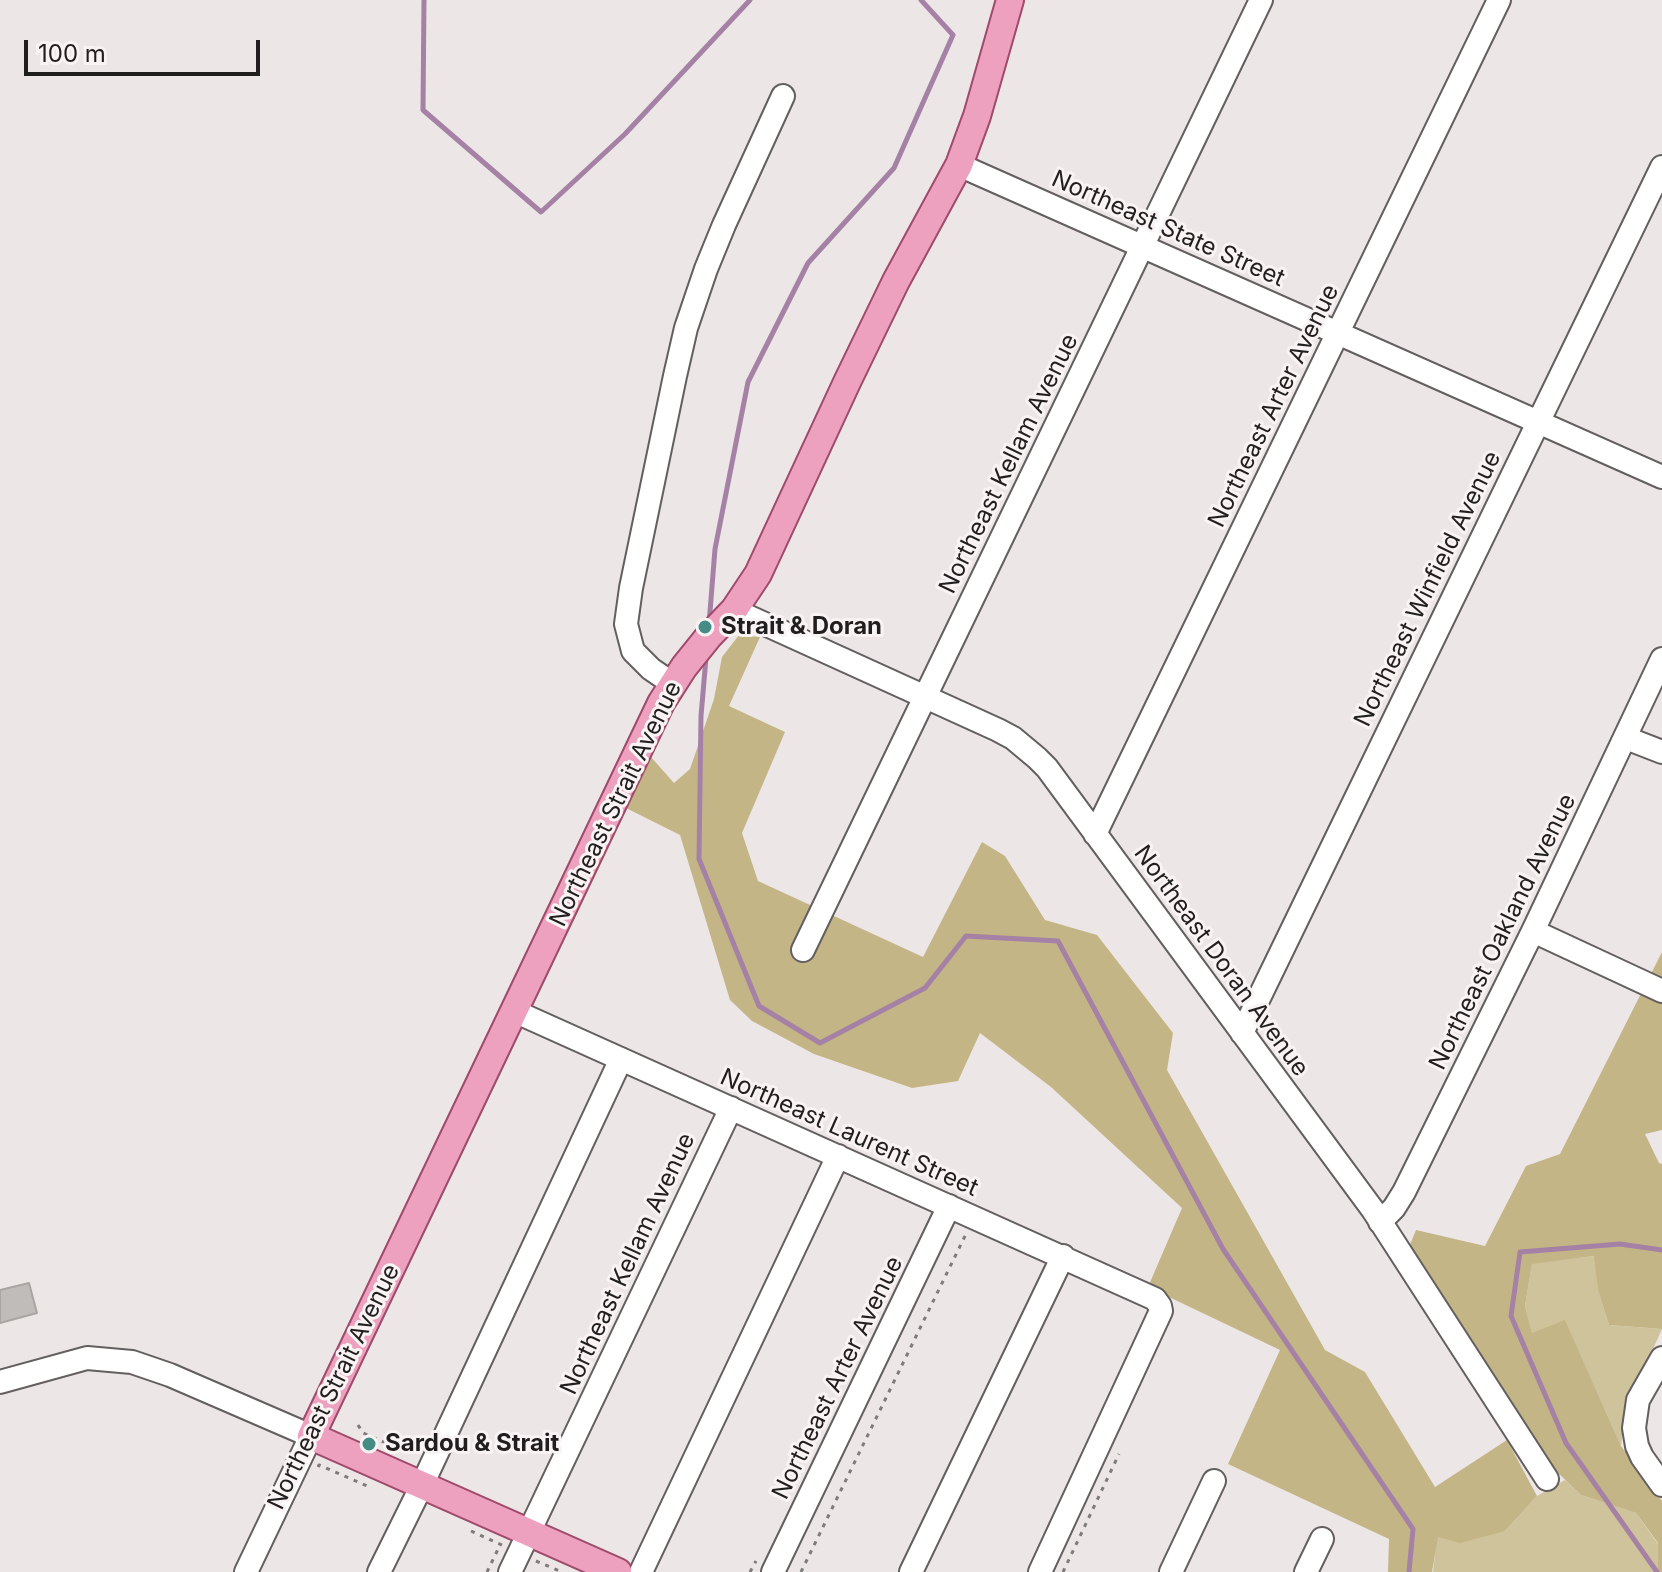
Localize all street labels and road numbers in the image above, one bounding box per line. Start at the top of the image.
street label: Northeast State Street [1047,165,1289,293]
street label: Northeast Arter Avenue [1203,280,1345,532]
street label: Northeast Kellam Avenue [934,329,1084,599]
street label: Northeast Winfield Avenue [1349,447,1507,731]
street label: Northeast Strait Avenue [544,677,688,931]
street label: Northeast Oakland Avenue [1424,789,1582,1075]
street label: Northeast Doran Avenue [1128,840,1314,1082]
street label: Northeast Laurent Street [716,1063,982,1203]
street label: Northeast Kellam Avenue [555,1129,701,1399]
street label: Northeast Arter Avenue [767,1252,909,1504]
street label: Northeast Strait Avenue [262,1260,406,1514]

